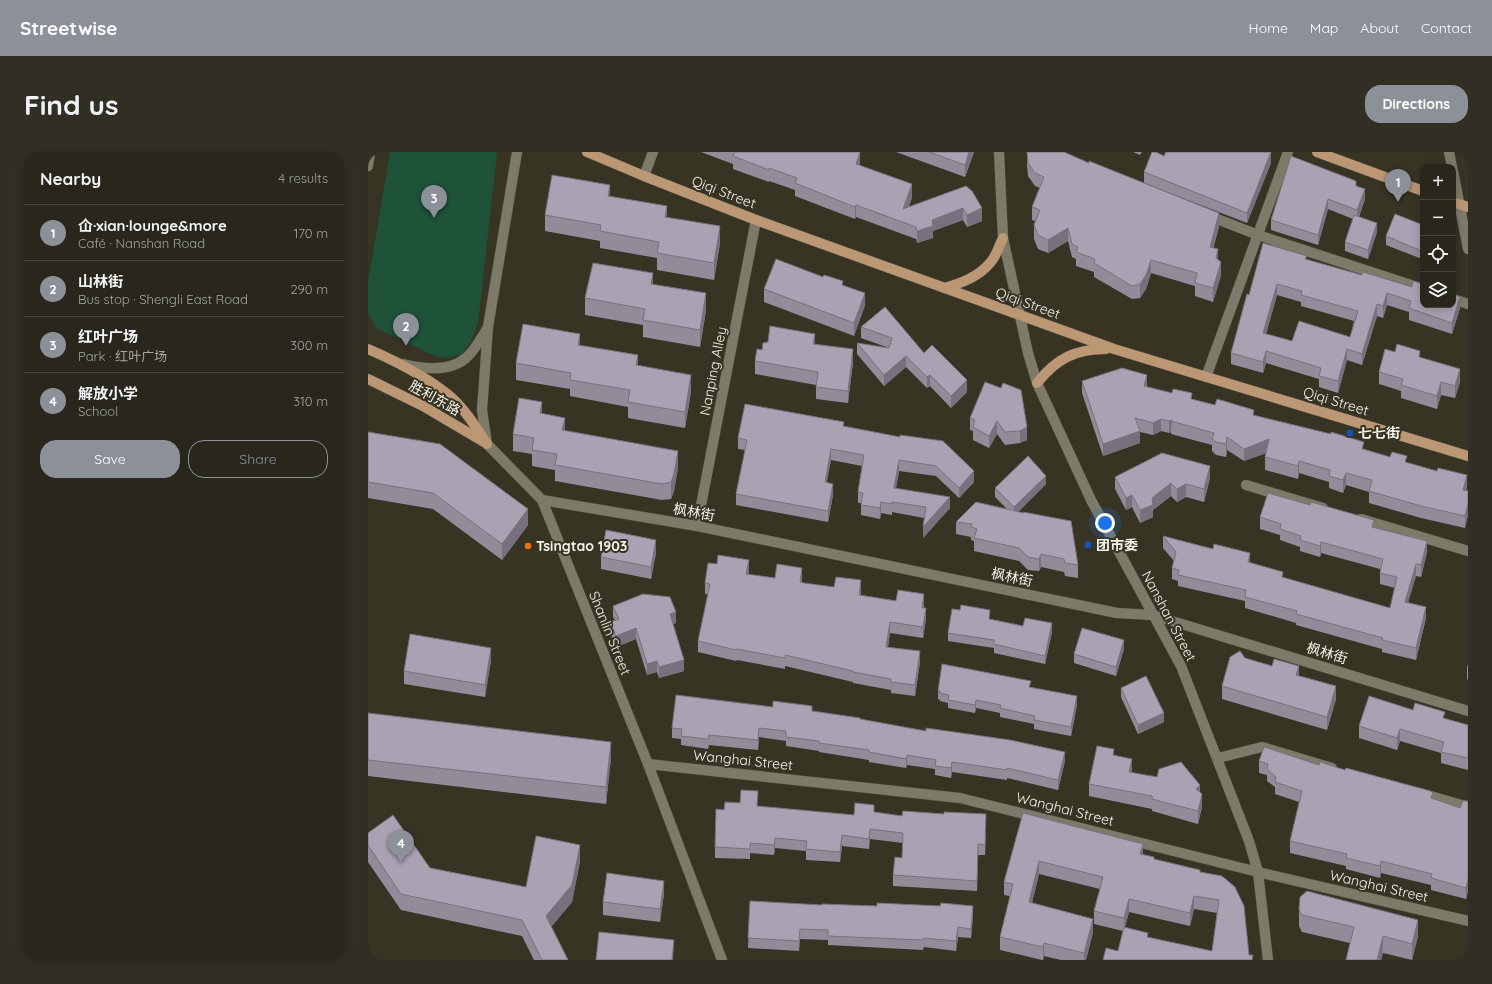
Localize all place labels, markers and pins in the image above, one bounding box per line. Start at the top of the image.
pin: 1 [1385,169,1411,202]
pin: 3 [421,185,447,218]
pin: 2 [393,313,419,346]
place label: 七七街 [1358,424,1400,442]
marker: 七七街 [1345,428,1355,438]
place label: 团市委 [1096,536,1138,554]
place label: Tsingtao 1903 [536,537,627,555]
marker: 团市委 [1083,540,1093,550]
marker: Tsingtao 1903 [523,541,533,551]
pin: 4 [388,830,414,863]

